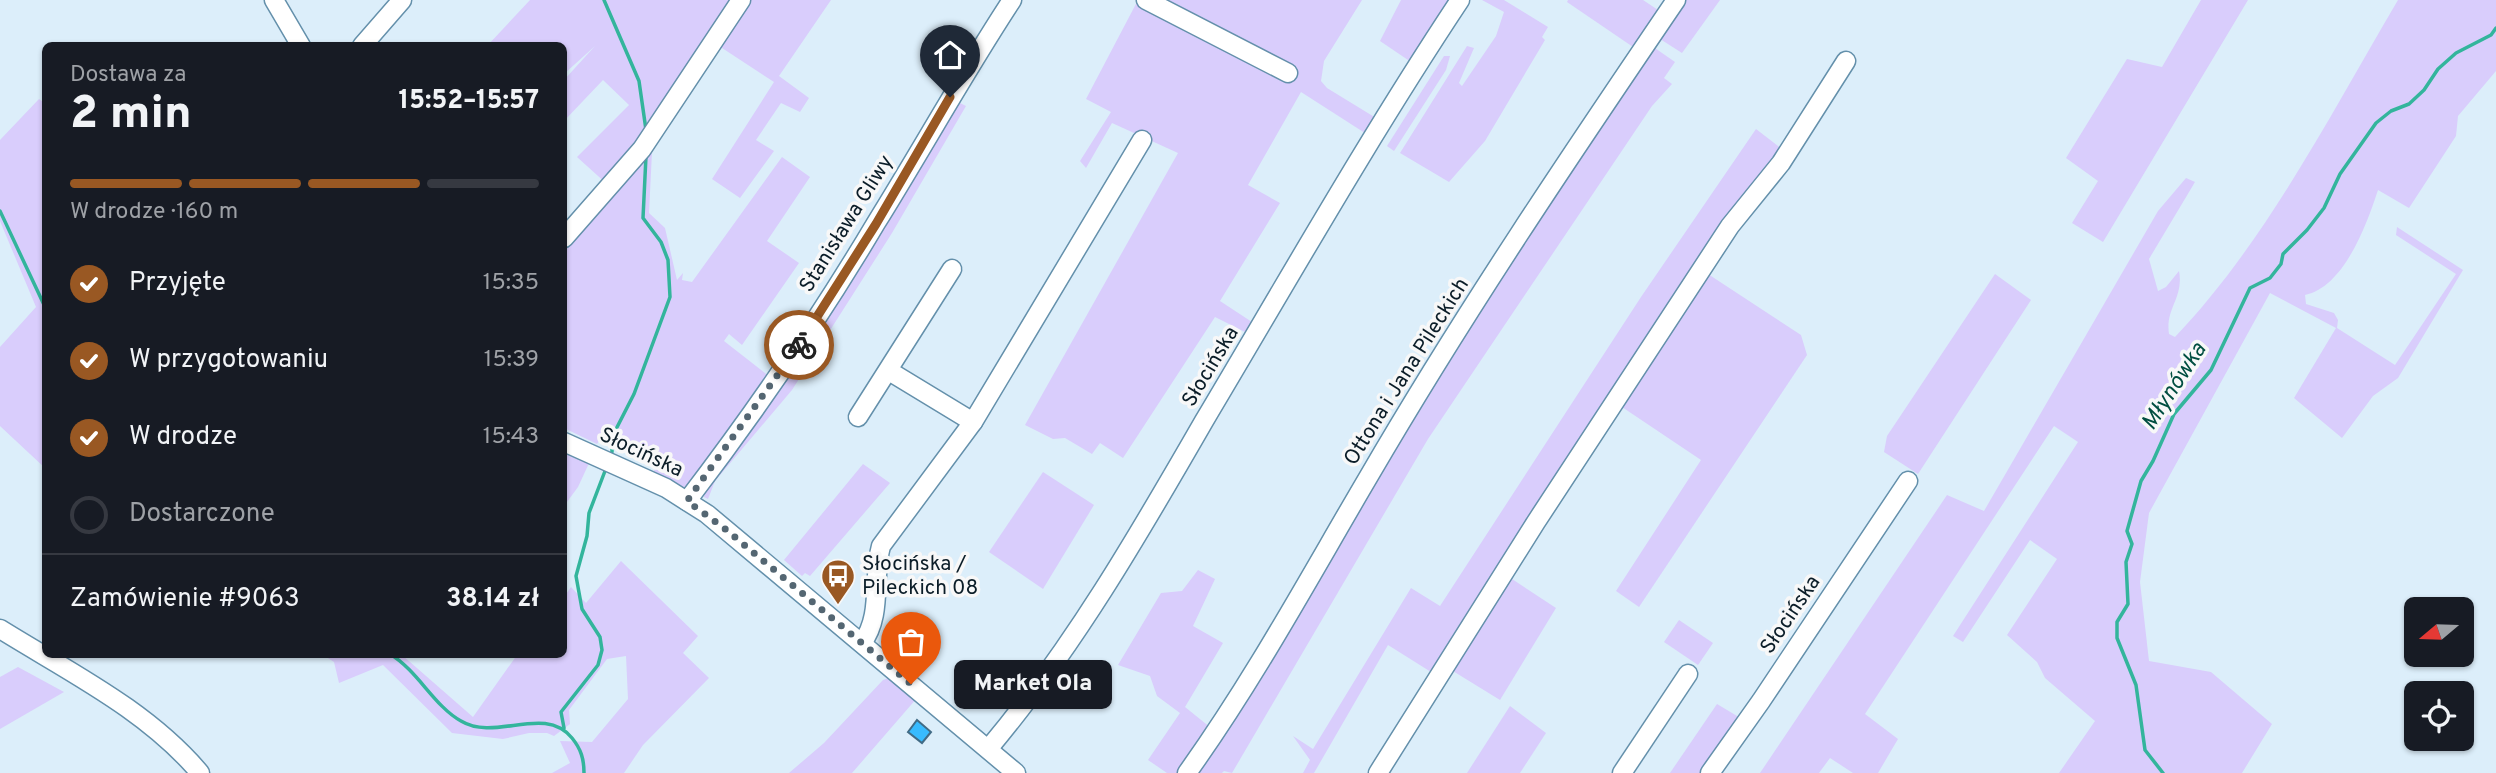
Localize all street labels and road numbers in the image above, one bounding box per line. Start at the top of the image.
street label: Stanisława Gliwy [794,150,900,298]
street label: Ottona i Jana Pileckich [1338,273,1476,471]
street label: Słocińska [1176,322,1246,412]
street label: Słocińska [595,422,687,484]
street label: Słocińska [1755,570,1827,660]

